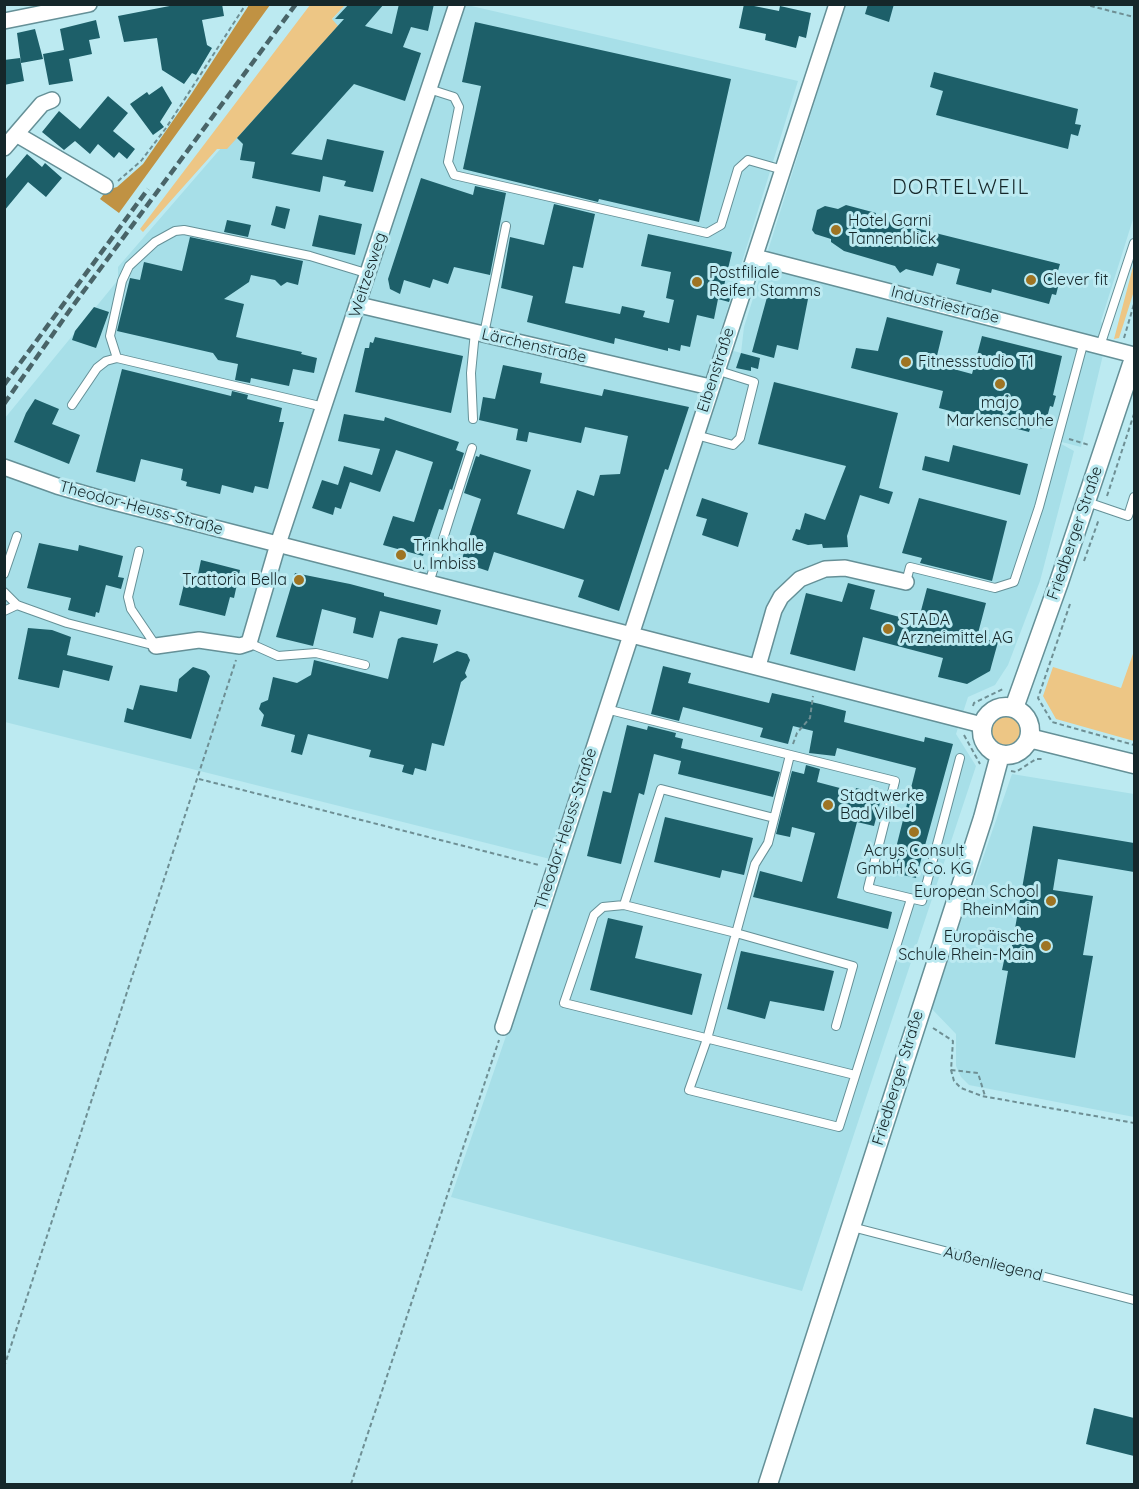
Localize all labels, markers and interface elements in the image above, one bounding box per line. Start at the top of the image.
district label: DORTELWEIL [892,176,1030,200]
place label: Hotel Garni Tannenblick [848,211,936,249]
marker: Hotel Garni Tannenblick [829,223,843,237]
street label: Weitzesweg [345,230,391,320]
place label: Postfiliale Reifen Stamms [709,263,821,301]
place label: Clever fit [1043,270,1108,290]
marker: Clever fit [1024,273,1038,287]
marker: Postfiliale Reifen Stamms [690,275,704,289]
street label: Industriestraße [889,282,1001,328]
street label: Lärchenstraße [480,325,588,367]
street label: Eibenstraße [693,325,739,415]
place label: Fitnessstudio T1 [918,352,1034,372]
marker: Fitnessstudio T1 [899,355,913,369]
marker: majo Markenschuhe [993,377,1007,391]
place label: majo Markenschuhe [946,393,1054,431]
street label: Friedberger Straße [1043,464,1107,602]
street label: Theodor-Heuss-Straße [57,477,225,539]
place label: Trinkhalle u. Imbiss [413,536,484,574]
marker: Trinkhalle u. Imbiss [394,548,408,562]
place label: Trattoria Bella [182,570,287,590]
marker: Trattoria Bella [292,573,306,587]
place label: STADA Arzneimittel AG [900,610,1013,648]
marker: STADA Arzneimittel AG [881,622,895,636]
street label: Theodor-Heuss-Straße [531,746,601,912]
place label: Stadtwerke Bad Vilbel [840,786,924,824]
marker: Stadtwerke Bad Vilbel [821,798,835,812]
marker: Acrys Consult GmbH & Co. KG [907,825,921,839]
place label: Acrys Consult GmbH & Co. KG [856,841,972,879]
place label: European School RheinMain [914,882,1039,920]
marker: European School RheinMain [1044,894,1058,908]
place label: Europäische Schule Rhein-Main [898,927,1034,965]
marker: Europäische Schule Rhein-Main [1039,939,1053,953]
street label: Friedberger Straße [868,1008,928,1148]
street label: Außenliegend [942,1242,1044,1286]

